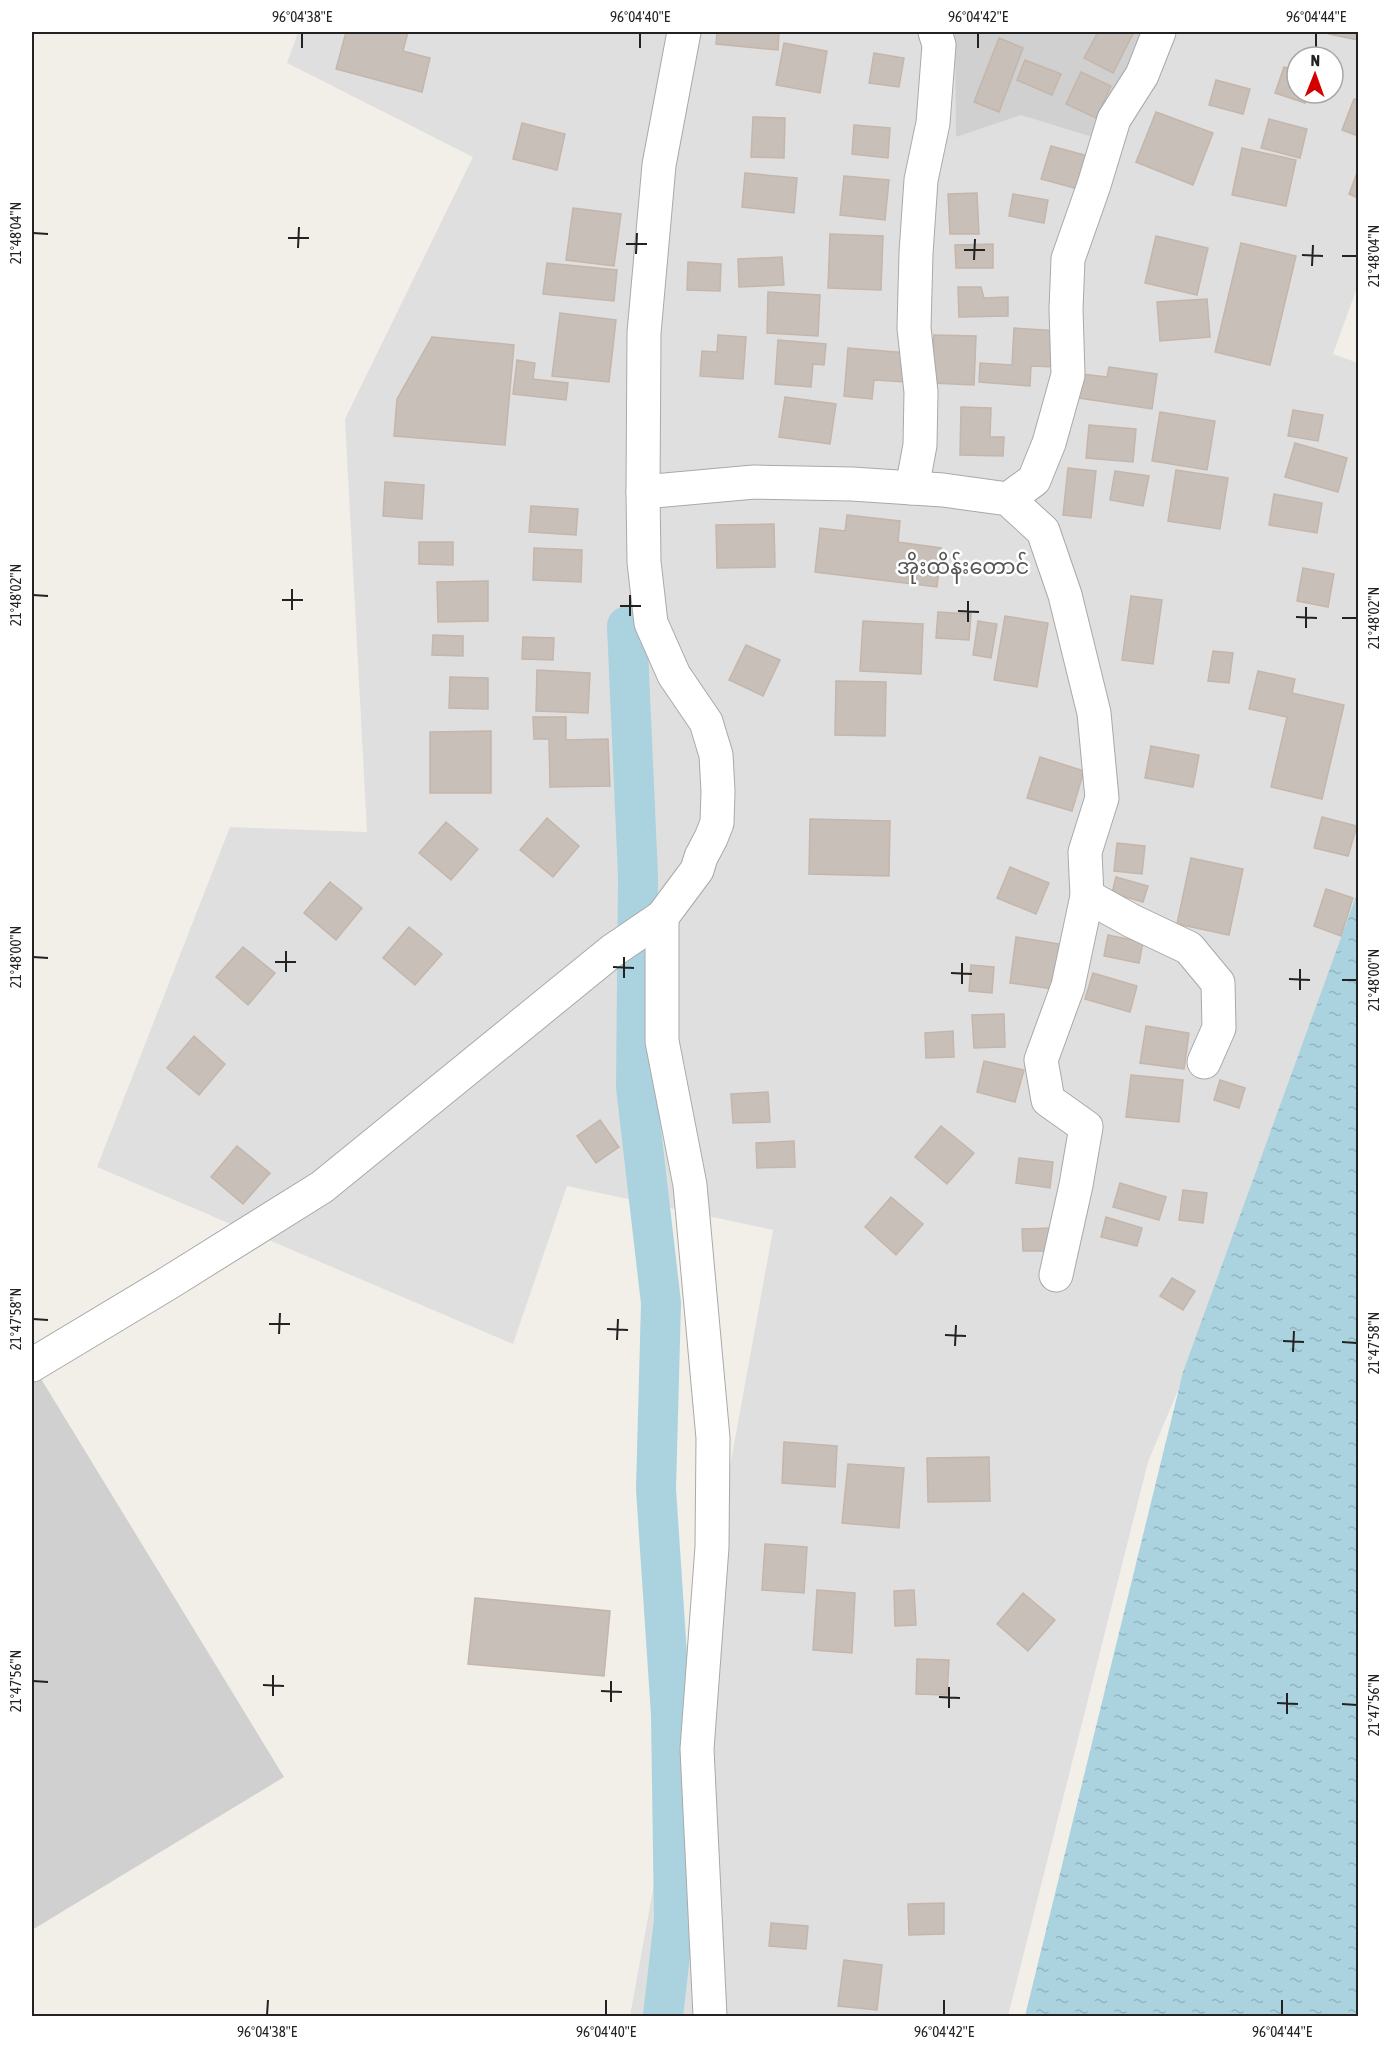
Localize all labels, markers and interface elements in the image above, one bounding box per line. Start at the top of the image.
text: 96°04'38"E [272,8,333,25]
text: 96°04'40"E [610,8,671,25]
text: 96°04'42"E [948,8,1009,25]
text: 96°04'44"E [1286,8,1347,25]
north arrow [1285,45,1345,105]
text: N [1310,51,1320,69]
text: 21°48'04"N [7,202,24,264]
text: 21°48'04"N [1365,225,1382,287]
district label: အိုးထိန်းတောင် [897,551,1029,584]
text: 21°48'02"N [7,564,24,626]
text: 21°48'02"N [1365,587,1382,649]
text: 21°48'00"N [7,926,24,988]
text: 21°48'00"N [1365,949,1382,1011]
text: 21°47'58"N [7,1288,24,1350]
text: 21°47'58"N [1365,1312,1382,1374]
text: 21°47'56"N [7,1650,24,1712]
text: 21°47'56"N [1365,1674,1382,1736]
text: 96°04'38"E [237,2023,298,2040]
text: 96°04'40"E [576,2023,637,2040]
text: 96°04'42"E [914,2023,975,2040]
text: 96°04'44"E [1252,2023,1313,2040]

